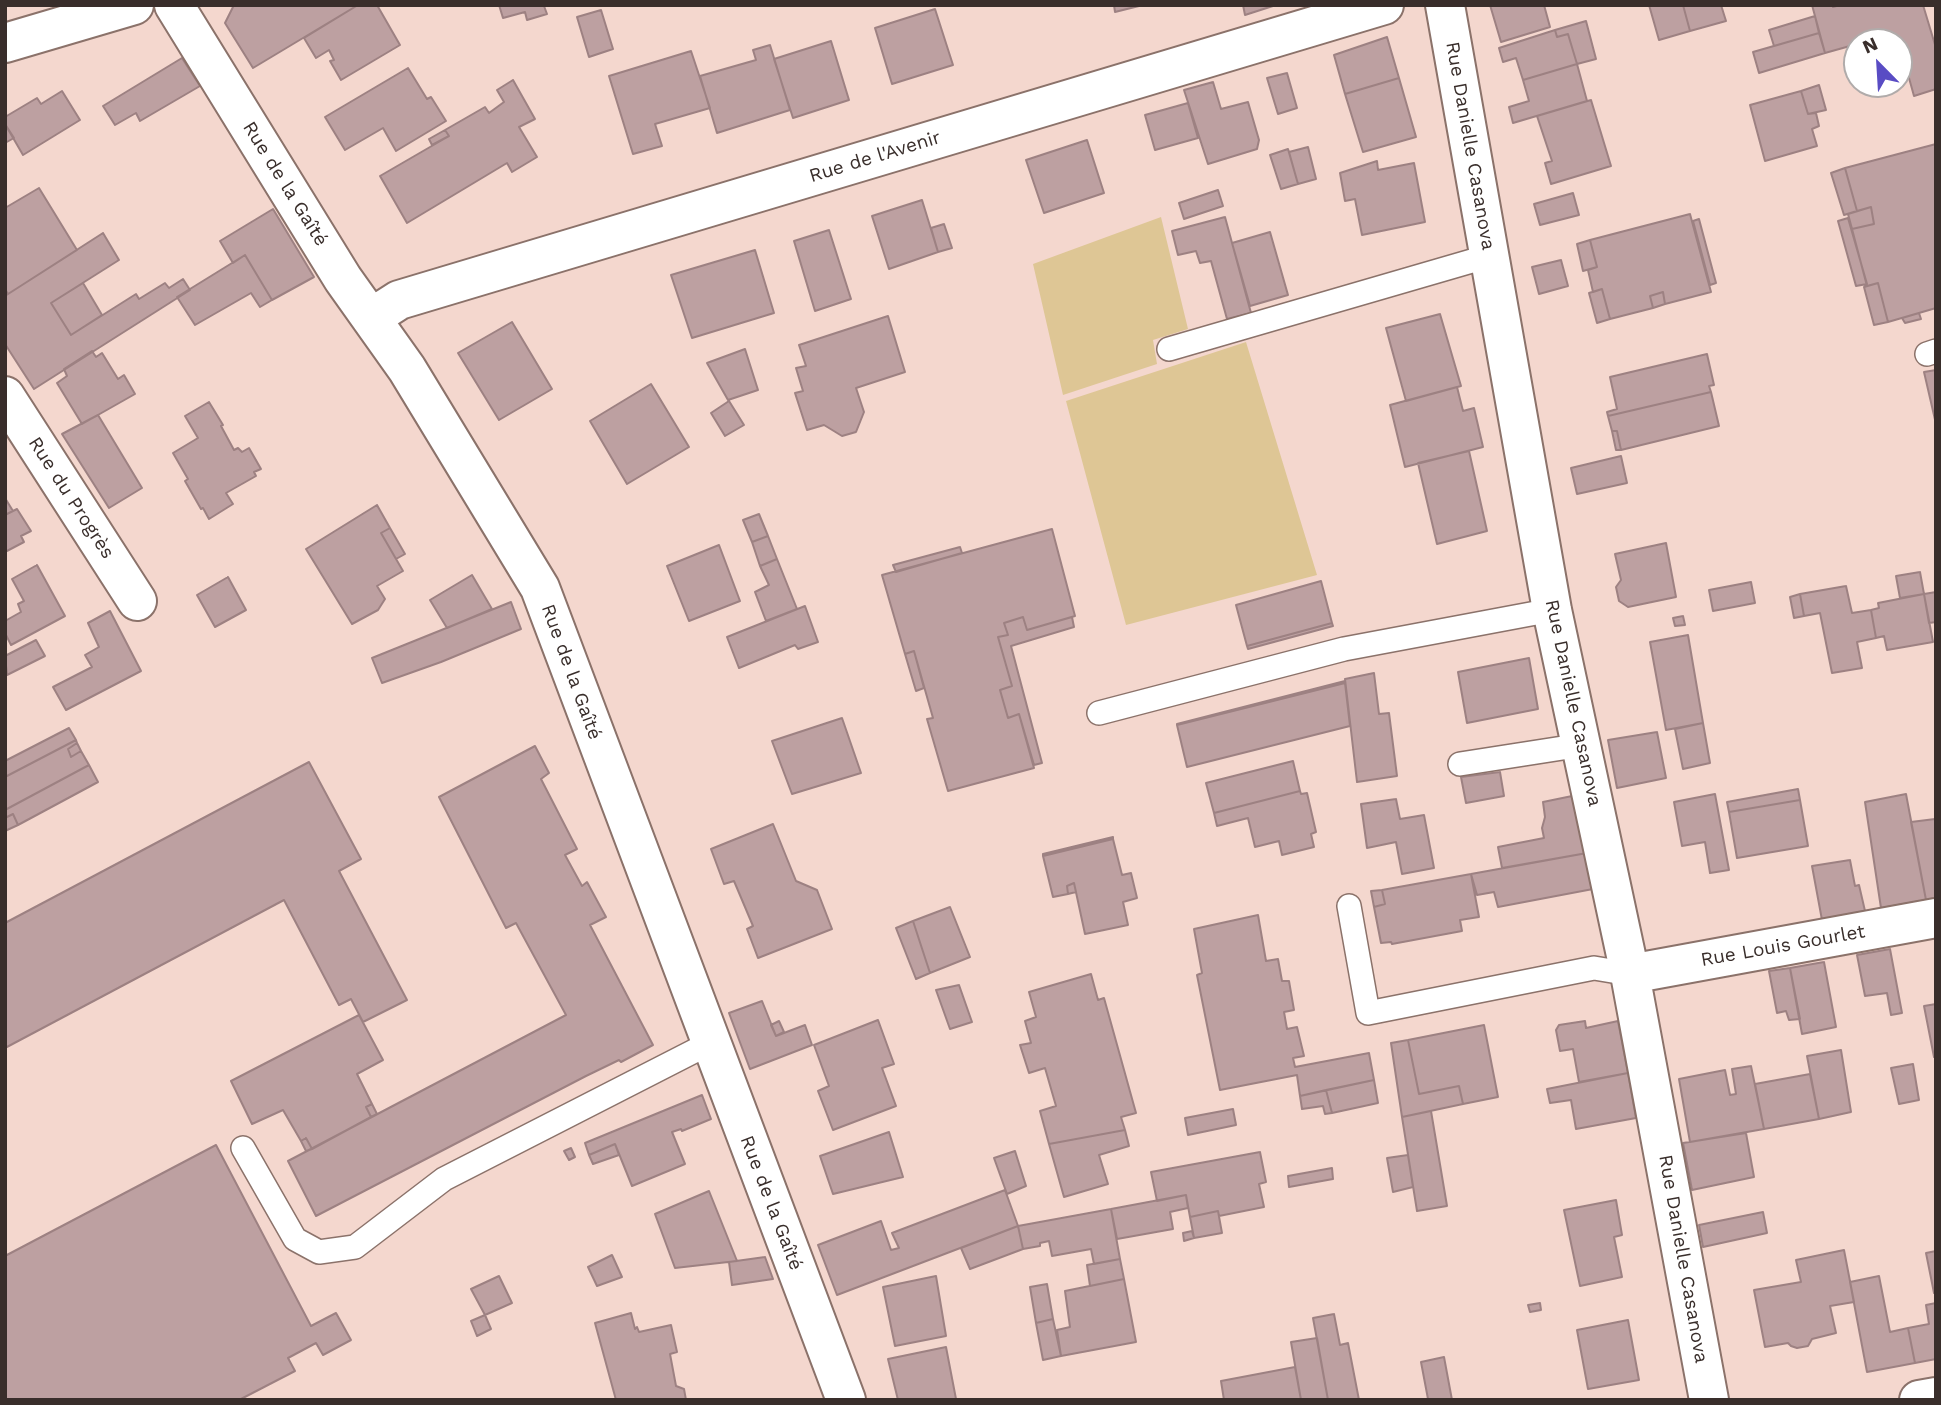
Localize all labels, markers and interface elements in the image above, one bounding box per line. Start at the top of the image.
north arrow [1843,28,1913,98]
text: N [1859,32,1881,59]
street label: Rue Danielle Casanova [1440,40,1500,252]
street label: Rue de la Gaîté [238,118,332,250]
street label: Rue de l'Avenir [807,126,943,188]
street label: Rue du Progrès [23,433,119,563]
street label: Rue Danielle Casanova [1540,597,1606,809]
street label: Rue de la Gaîté [536,601,606,743]
street label: Rue Louis Gourlet [1699,920,1867,972]
street label: Rue de la Gaîté [735,1132,807,1274]
street label: Rue Danielle Casanova [1653,1153,1713,1365]

